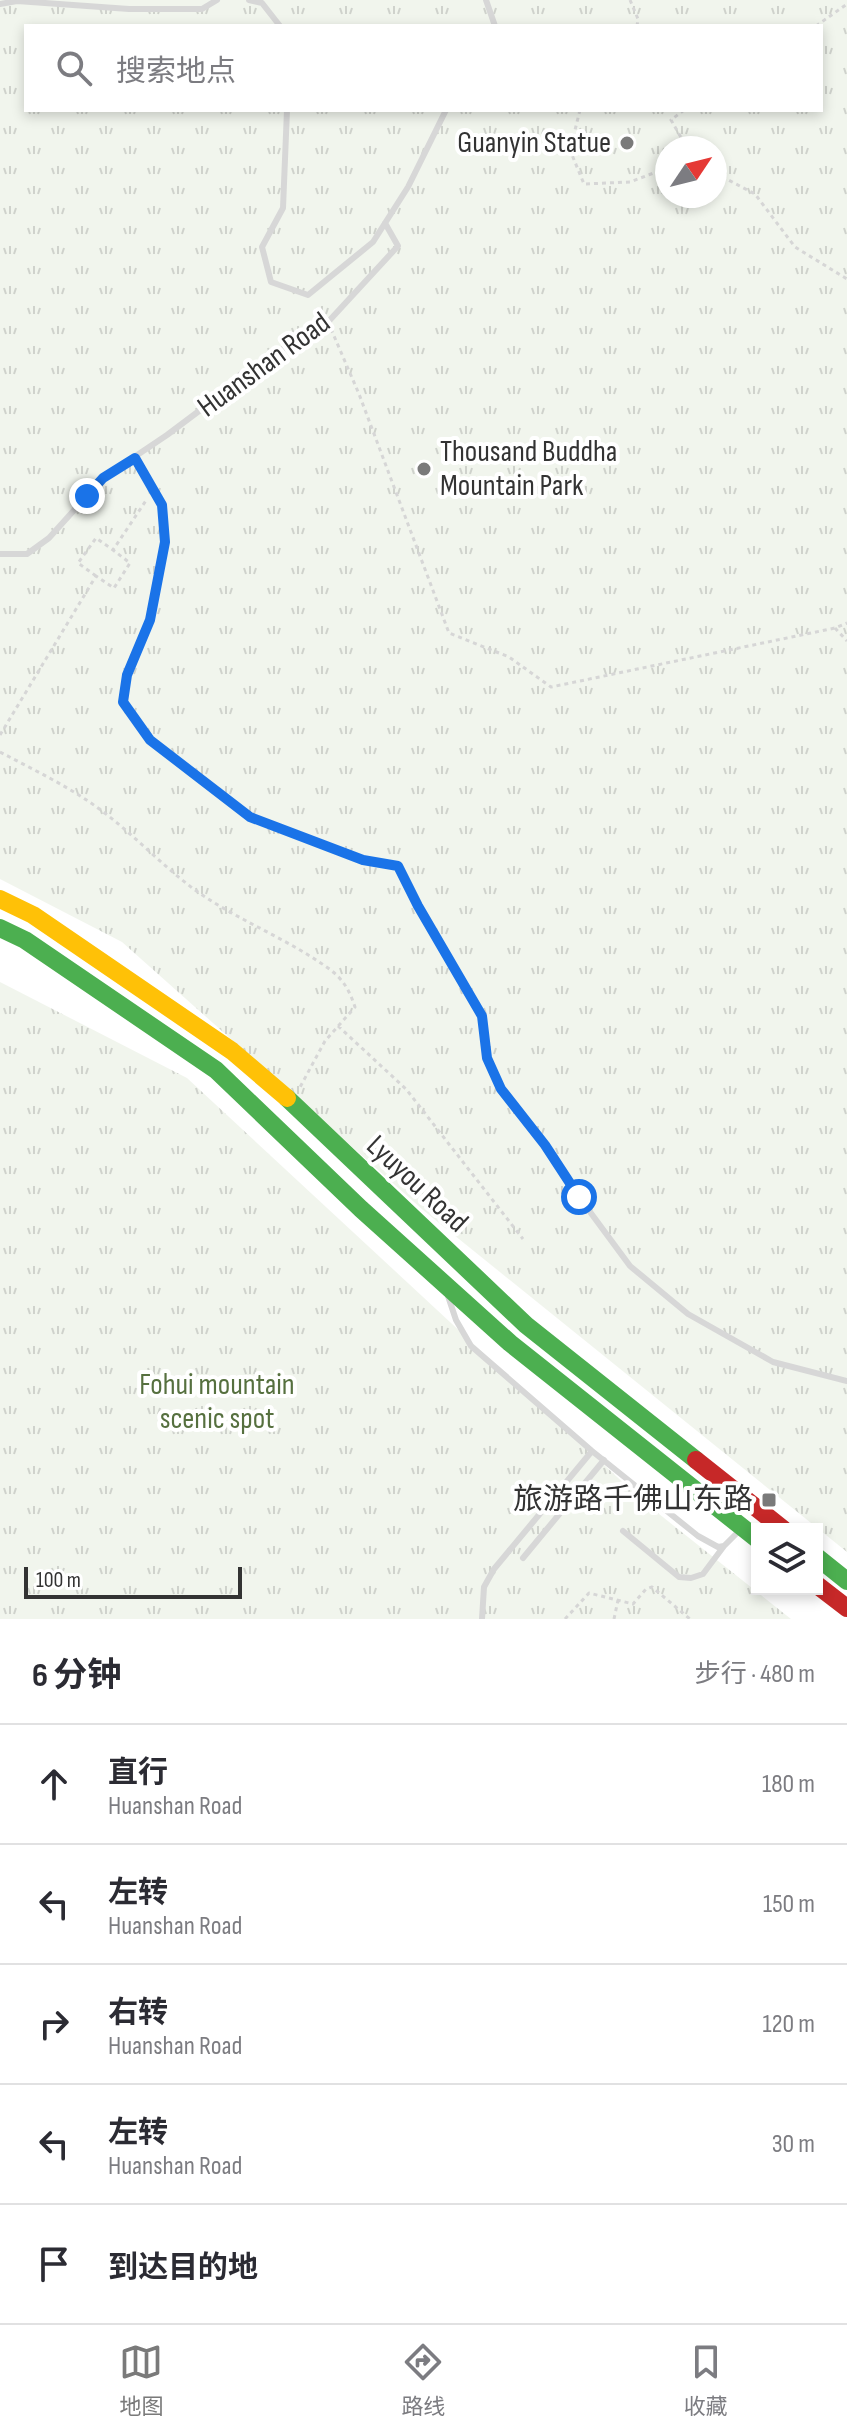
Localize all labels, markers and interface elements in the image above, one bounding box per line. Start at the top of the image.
search box [24,24,823,112]
icon: search [52,46,96,90]
text: 搜索地点 [116,54,236,90]
place label: Guanyin Statue [457,125,611,161]
marker: Guanyin Statue [618,134,636,152]
north arrow [655,136,727,208]
street label: Huanshan Road [191,305,337,425]
place label: Thousand Buddha Mountain Park [440,434,617,504]
marker: Thousand Buddha Mountain Park [415,460,433,478]
route end [69,478,105,514]
street label: Lyuyou Road [359,1128,475,1240]
route start [561,1179,597,1215]
park label: Fohui mountain scenic spot [139,1367,295,1437]
place label: 旅游路千佛山东路 [513,1482,753,1518]
marker: 旅游路千佛山东路 [760,1491,778,1509]
map controls [751,1523,823,1595]
button: layers [751,1523,823,1595]
scale bar [24,1563,242,1599]
text: 100 m [36,1567,81,1594]
text: 6 分钟 [32,1655,121,1696]
text: 步行 · 480 m [695,1659,815,1690]
text: 直行 [108,1755,168,1791]
icon: ahead [32,1762,76,1806]
text: 180 m [762,1769,815,1800]
text: Huanshan Road [108,1791,242,1822]
text: 左转 [108,1875,168,1911]
icon: left [32,1882,76,1926]
text: 150 m [763,1889,815,1920]
text: Huanshan Road [108,1911,242,1942]
text: 右转 [108,1995,168,2031]
icon: right [32,2002,76,2046]
text: 120 m [762,2009,815,2040]
text: Huanshan Road [108,2031,242,2062]
text: 左转 [108,2115,168,2151]
icon: left [32,2122,76,2166]
text: 30 m [772,2129,815,2160]
text: Huanshan Road [108,2151,242,2182]
icon: arrive [32,2242,76,2286]
text: 到达目的地 [108,2250,258,2286]
tab: 地图 [119,2340,163,2421]
tab: 路线 [401,2340,446,2421]
tab: 收藏 [684,2340,728,2421]

